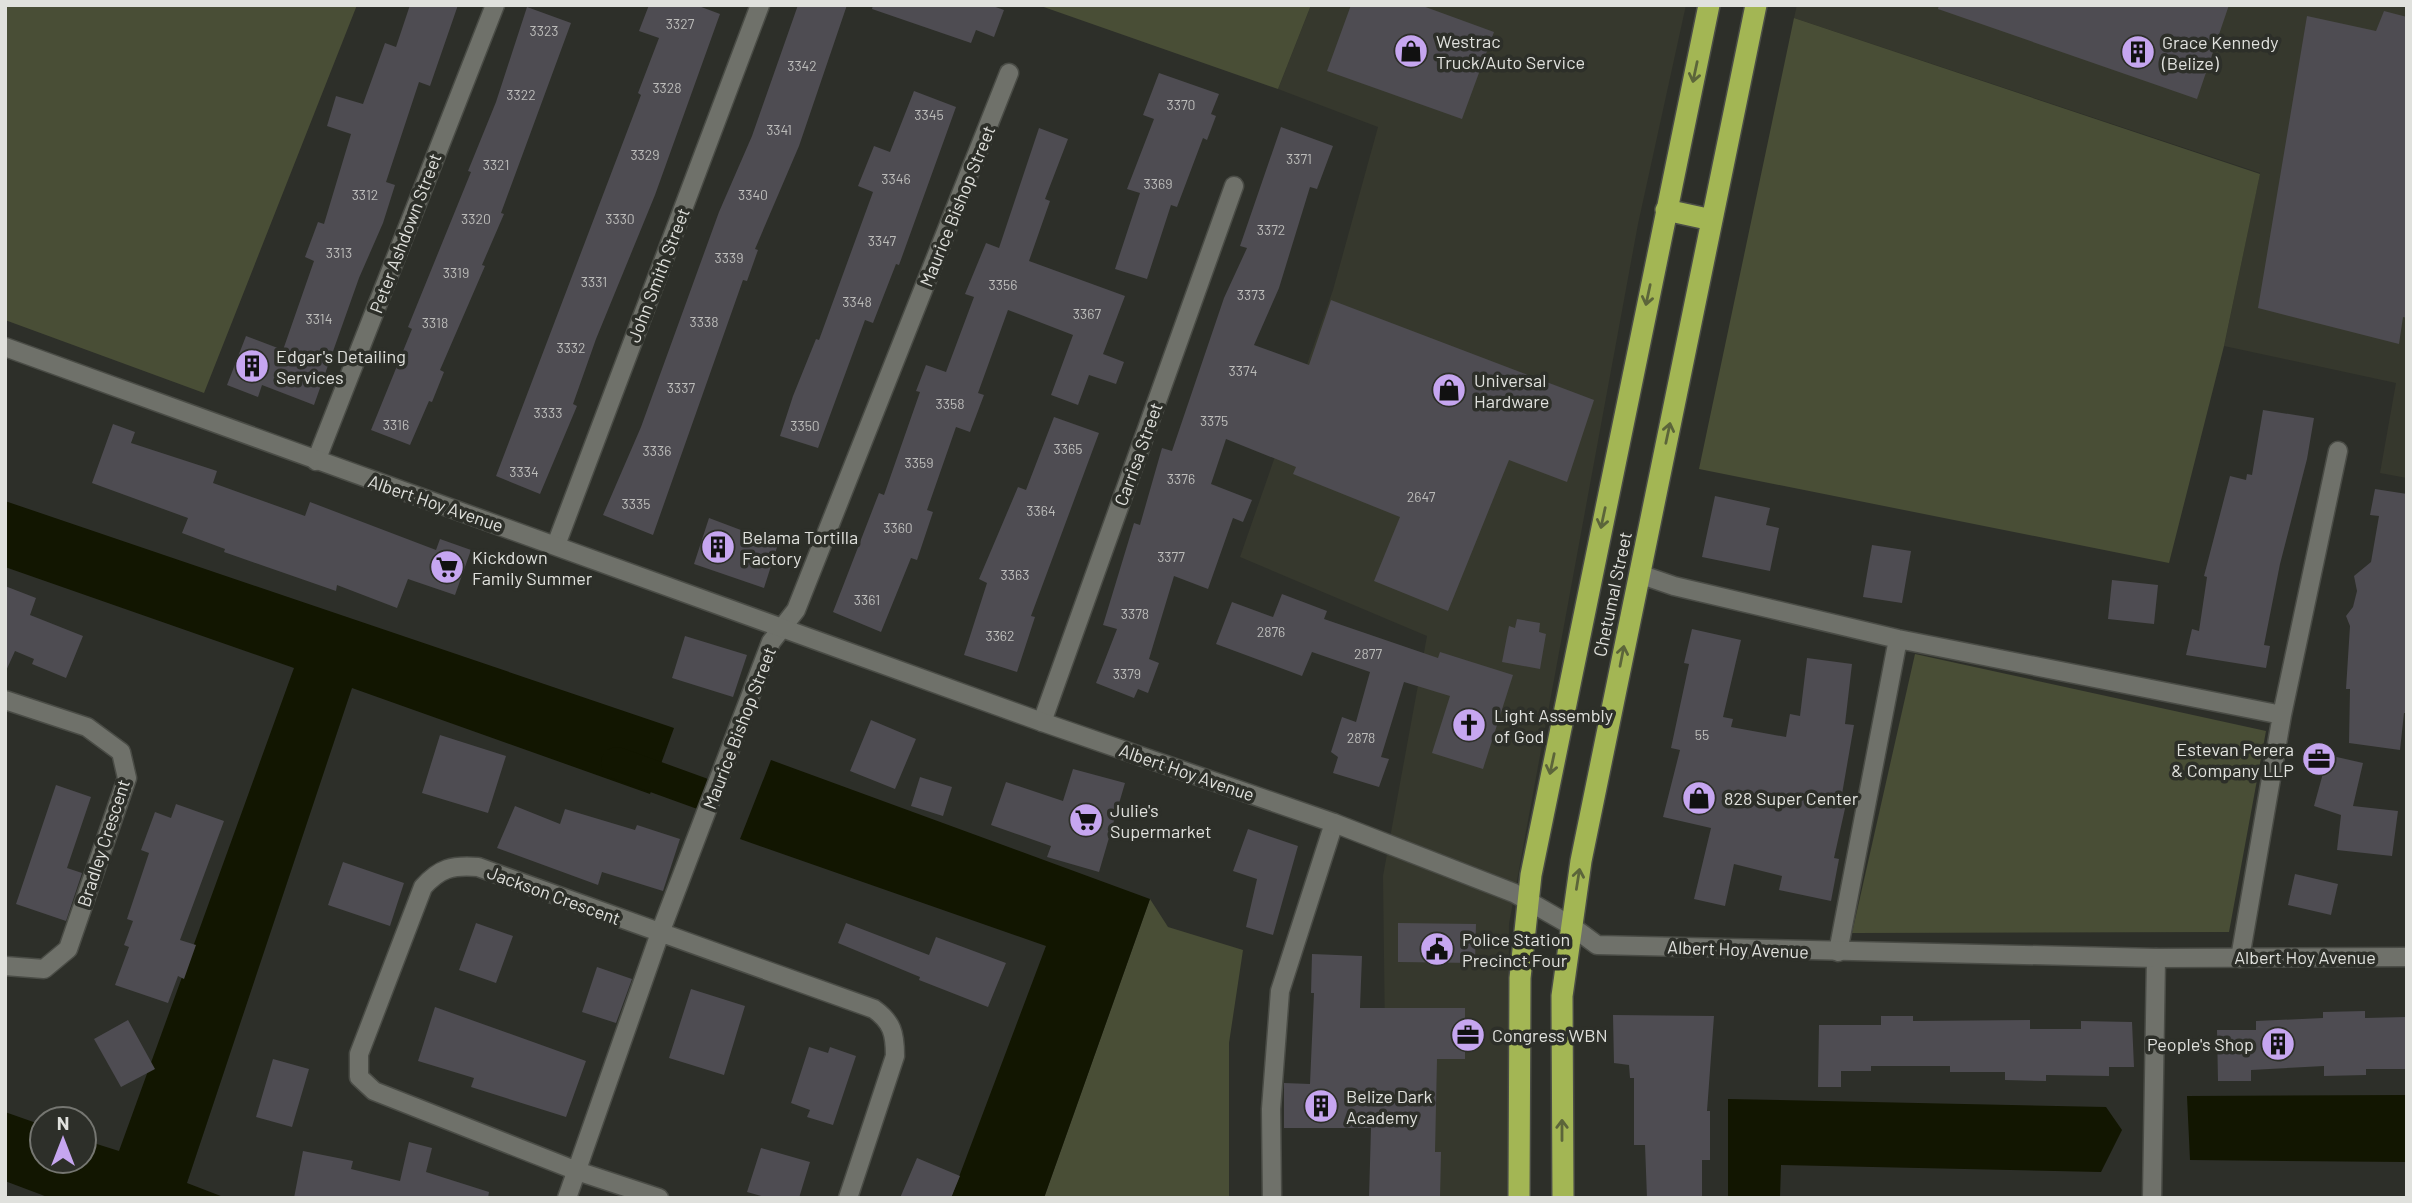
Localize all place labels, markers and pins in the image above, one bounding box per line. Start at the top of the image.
place label: Westrac Truck/Auto Service [1436,30,1585,73]
place label: Grace Kennedy (Belize) [2161,31,2279,74]
shop icon: Westrac Truck/Auto Service [1392,32,1430,70]
building icon: Grace Kennedy (Belize) [2119,33,2157,71]
place label: Edgar's Detailing Services [276,345,406,388]
building icon: Edgar's Detailing Services [233,347,271,385]
place label: Universal Hardware [1474,369,1549,412]
shop icon: Universal Hardware [1430,371,1468,409]
place label: Belama Tortilla Factory [742,526,858,569]
building icon: Belama Tortilla Factory [699,528,737,566]
place label: Kickdown Family Summer [472,546,593,589]
supermarket icon: Kickdown Family Summer [428,548,466,586]
place label: Light Assembly of God [1494,704,1613,747]
church icon: Light Assembly of God [1450,706,1488,744]
place label: Estevan Perera & Company LLP [2171,738,2294,781]
office icon: Estevan Perera & Company LLP [2300,740,2338,778]
shop icon: 828 Super Center [1680,779,1718,817]
place label: 828 Super Center [1724,787,1859,809]
place label: Julie's Supermarket [1110,799,1211,842]
supermarket icon: Julie's Supermarket [1067,801,1105,839]
place label: Police Station Precinct Four [1462,928,1570,971]
public building icon: Police Station Precinct Four [1418,930,1456,968]
office icon: Congress WBN [1449,1016,1487,1054]
place label: Congress WBN [1492,1024,1608,1046]
building icon: People's Shop [2259,1025,2297,1063]
place label: People's Shop [2147,1033,2254,1055]
place label: Belize Dark Academy [1346,1085,1433,1128]
building icon: Belize Dark Academy [1302,1087,1340,1125]

